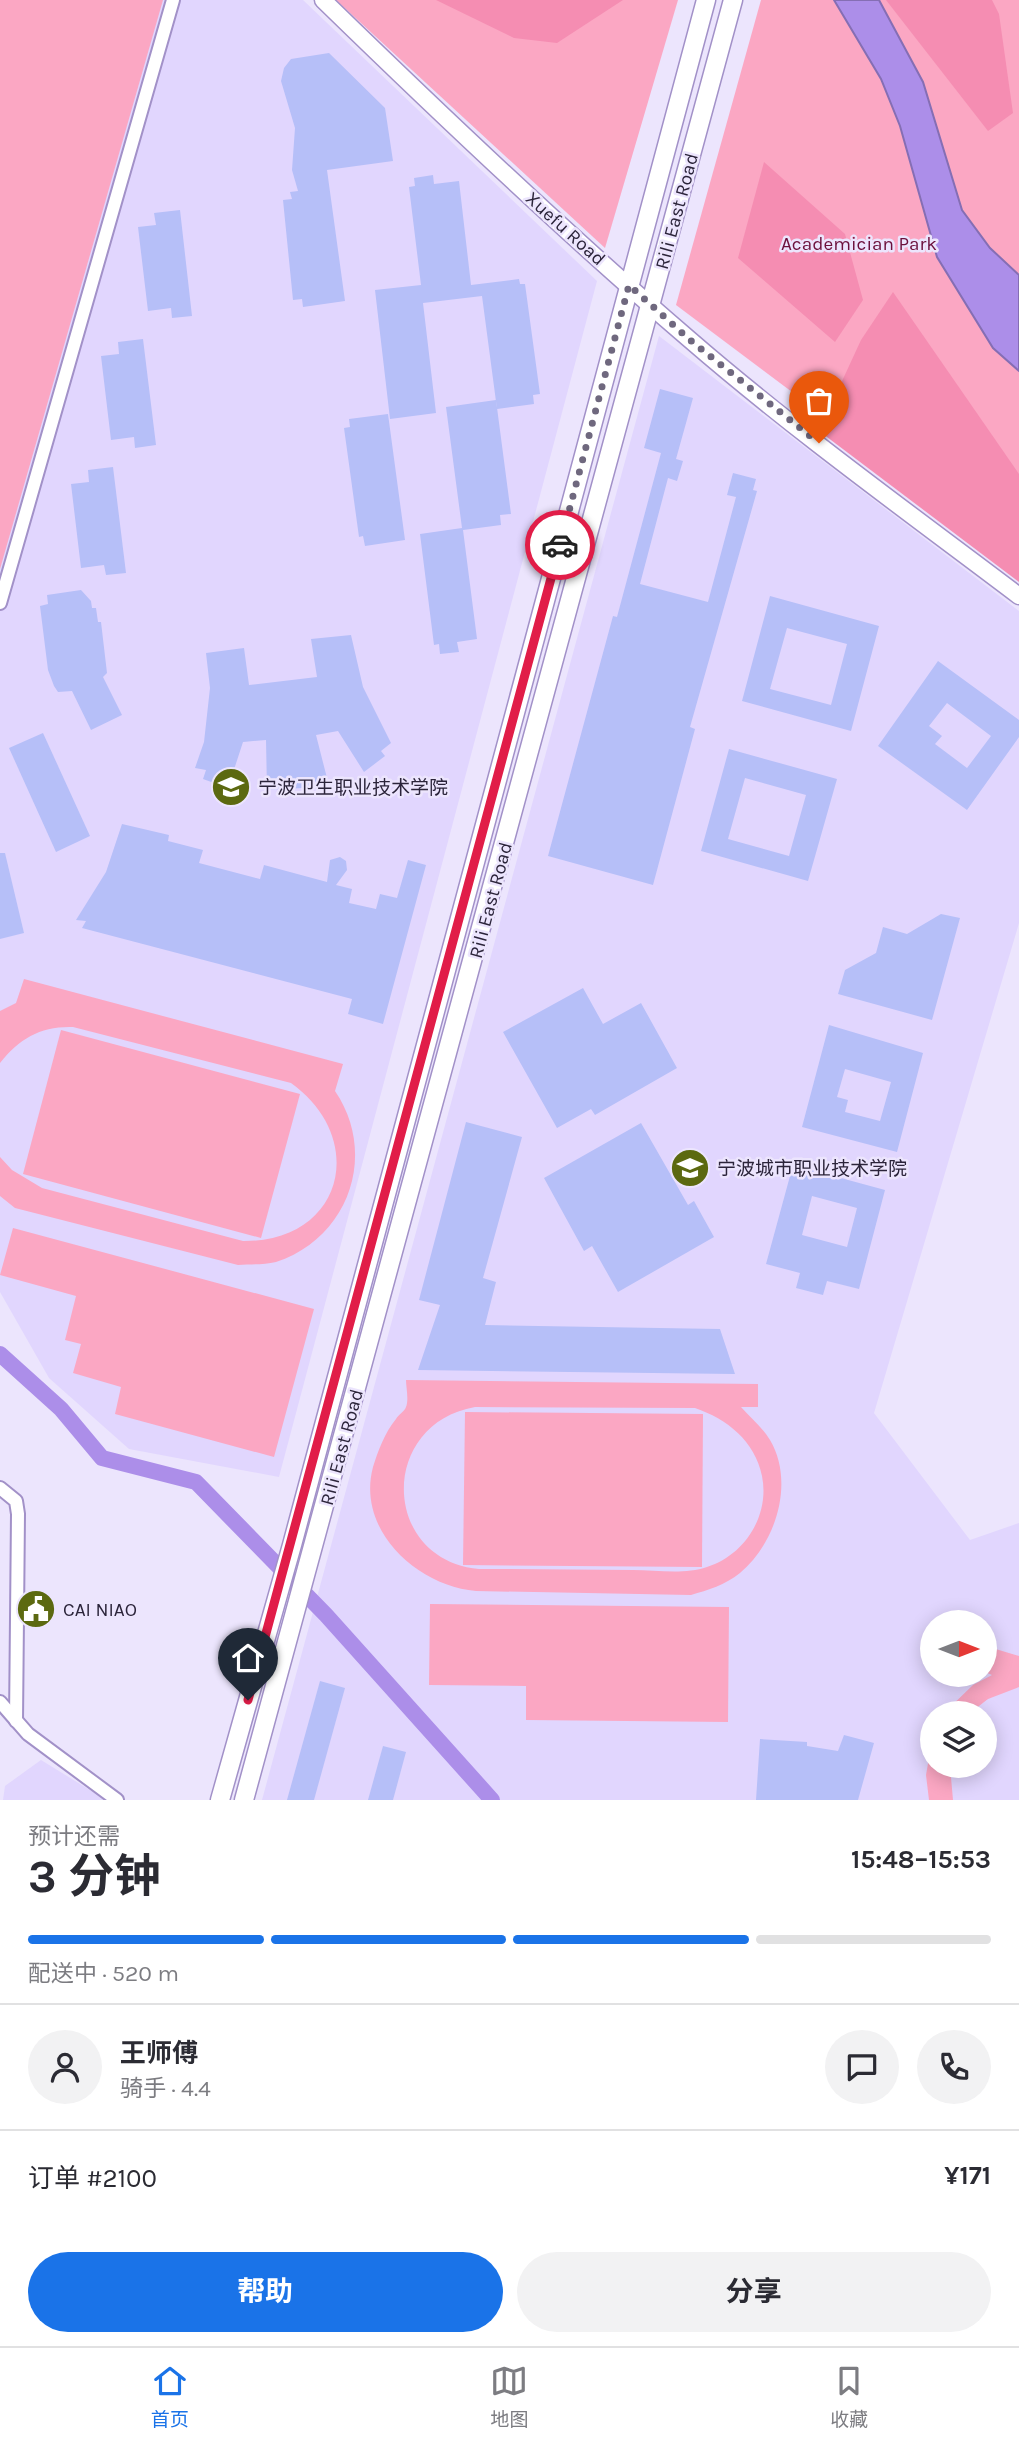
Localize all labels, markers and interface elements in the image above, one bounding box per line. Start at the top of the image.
street label: Rili East Road [651,151,703,272]
street label: Xuefu Road [521,187,610,270]
park label: Academician Park [781,233,937,255]
pin [789,371,849,443]
icon: bag [800,382,838,420]
courier [525,510,595,580]
icon: car [541,526,579,564]
school or university icon: 宁波卫生职业技术学院 [210,766,252,808]
place label: 宁波卫生职业技术学院 [258,777,448,799]
street label: Rili East Road [465,840,517,961]
school or university icon: 宁波城市职业技术学院 [669,1147,711,1189]
place label: 宁波城市职业技术学院 [717,1158,907,1180]
street label: Rili East Road [316,1387,368,1508]
public building icon: CAI NIAO [15,1588,57,1630]
place label: CAI NIAO [63,1599,137,1621]
north arrow [920,1610,998,1687]
map controls [920,1610,997,1778]
pin [218,1628,278,1700]
icon: home [229,1639,267,1677]
button: layers [920,1701,997,1778]
text: 预计还需 [28,1823,120,1850]
text: 15:48–15:53 [851,1844,991,1875]
text: 3 分钟 [28,1850,160,1904]
text: 配送中 · 520 m [28,1960,179,1987]
button: person [28,2030,102,2104]
button: chat [825,2030,899,2104]
button: phone [917,2030,991,2104]
text: 王师傅 [120,2038,198,2069]
text: 骑手 · 4.4 [120,2075,211,2102]
text: ¥171 [944,2160,991,2191]
text: 订单 #2100 [28,2163,157,2194]
button: 帮助 [28,2252,503,2332]
button: 分享 [517,2252,991,2332]
tab: 首页 [151,2362,189,2431]
tab: 地图 [490,2362,528,2431]
tab: 收藏 [830,2362,868,2431]

